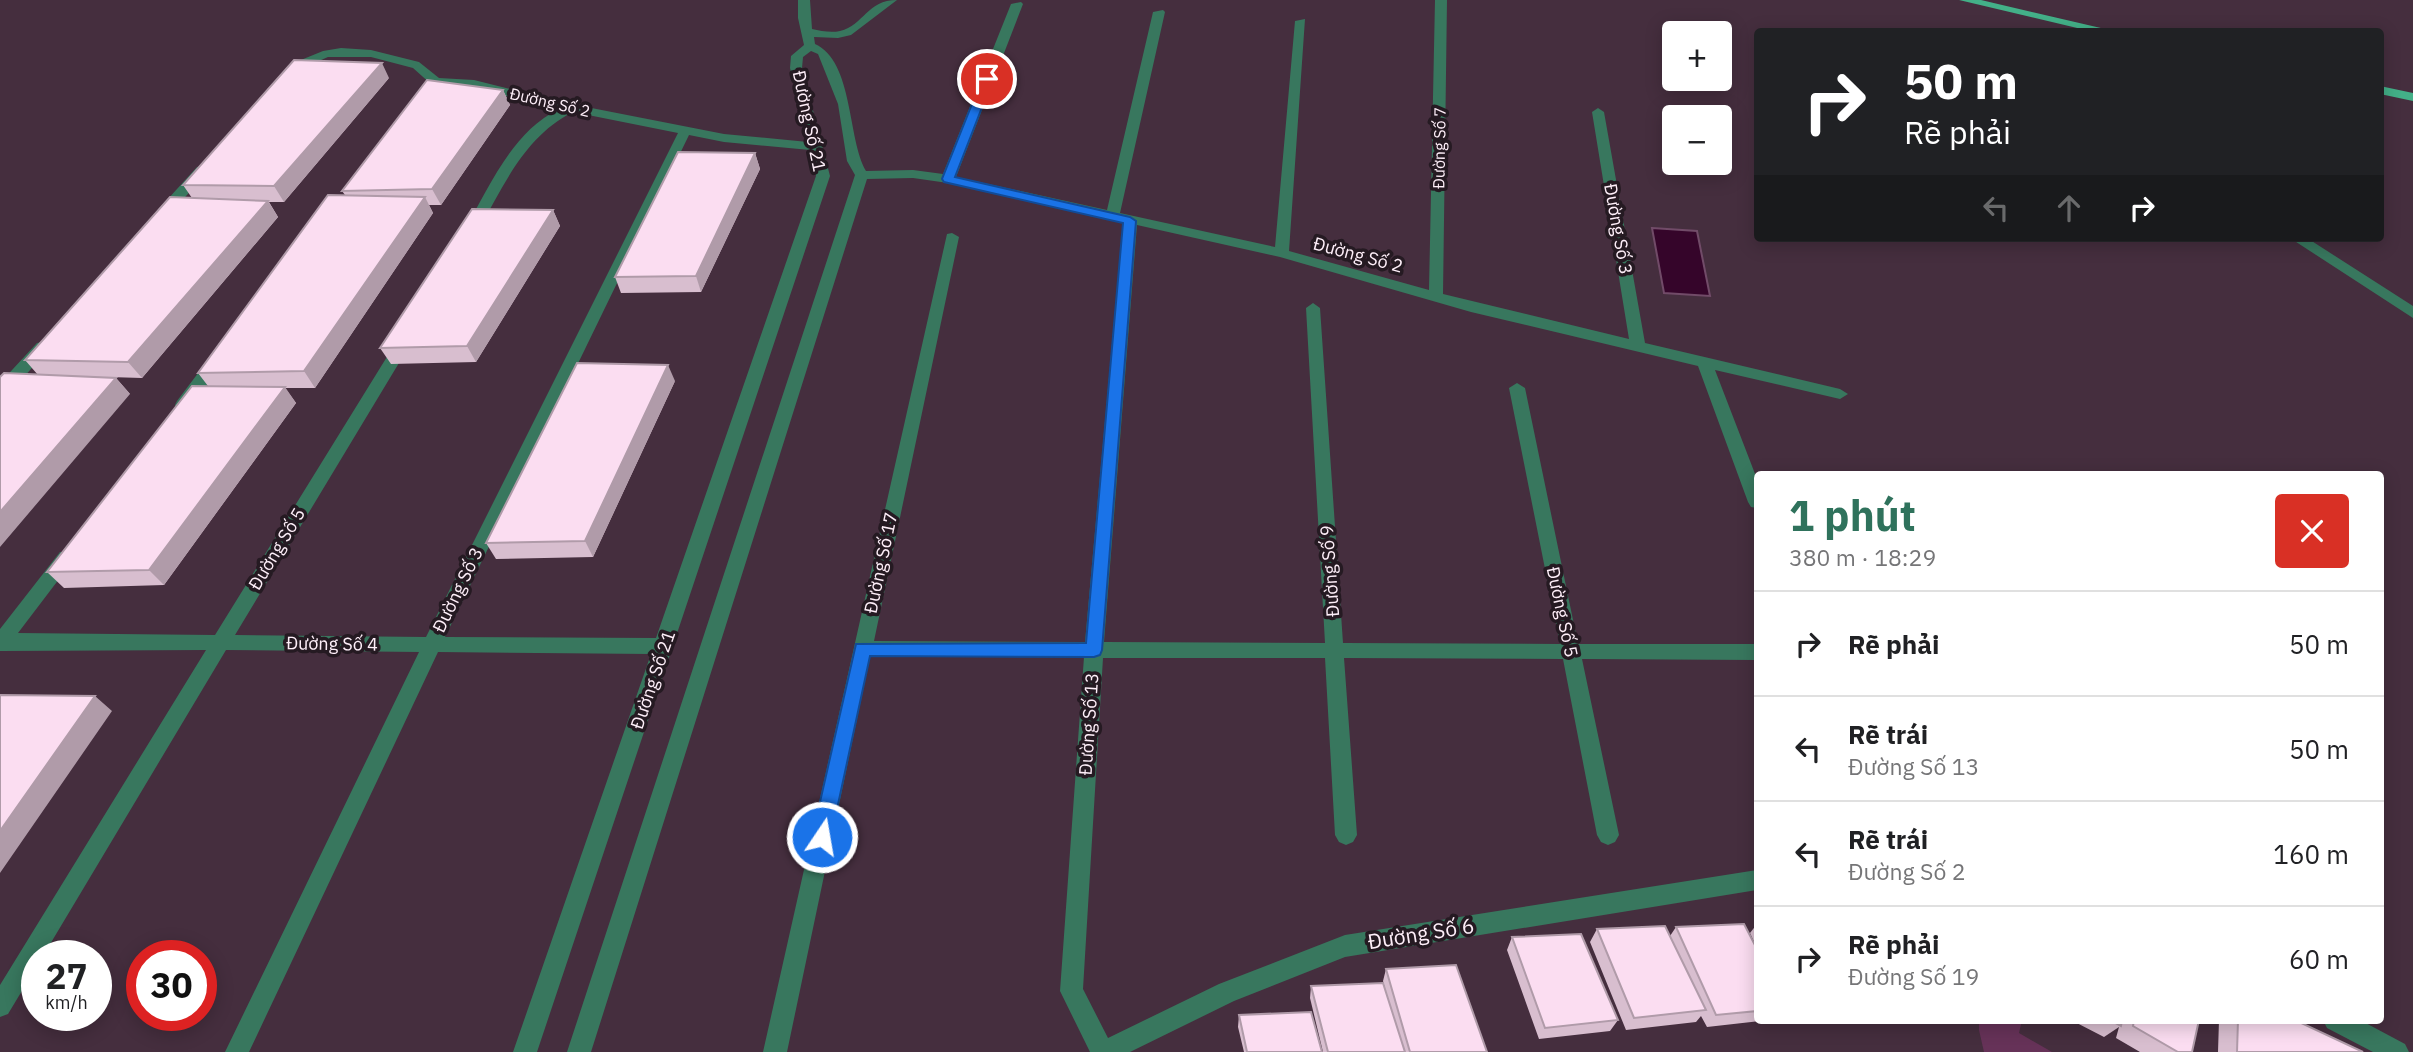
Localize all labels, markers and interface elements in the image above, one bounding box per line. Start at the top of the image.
map controls [1662,21,1732,175]
button: + [1662,21,1732,91]
pin [957,49,1017,109]
text: 50 m [1904,49,2018,112]
icon: right [1789,56,1880,147]
icon: arrive [968,60,1006,98]
street label: Đường Số 21 [788,68,831,174]
street label: Đường Số 2 [508,83,592,121]
button: − [1662,105,1732,175]
street label: Đường Số 7 [1428,107,1450,189]
text: Rẽ phải [1904,111,2011,153]
street label: Đường Số 3 [1599,182,1638,276]
icon: left [1977,189,2015,227]
icon: ahead [2050,189,2088,227]
icon: right [2123,189,2161,227]
street label: Đường Số 2 [1311,232,1406,278]
text: 1 phút [1789,488,1916,543]
button: close [2275,494,2349,568]
street label: Đường Số 5 [243,503,310,594]
street label: Đường Số 17 [859,510,902,616]
street label: Đường Số 9 [1315,524,1344,618]
text: 380 m · 18:29 [1789,542,1936,572]
street label: Đường Số 3 [427,543,488,636]
street label: Đường Số 5 [1542,565,1583,659]
icon: right [1789,625,1827,663]
street label: Đường Số 21 [625,627,680,732]
text: Rẽ phải [1848,627,1939,661]
text: 50 m [2289,627,2349,661]
street label: Đường Số 4 [286,631,378,656]
street label: Đường Số 13 [1073,672,1104,776]
text: Rẽ trái [1848,717,1928,751]
icon: left [1789,730,1827,768]
text: 50 m [2289,732,2349,766]
text: Đường Số 13 [1848,751,1979,781]
position arrow [785,800,859,874]
text: Rẽ trái [1848,822,1928,856]
icon: left [1789,835,1827,873]
text: 160 m [2273,837,2349,871]
text: Đường Số 2 [1848,856,1966,886]
street label: Đường Số 6 [1366,911,1476,955]
text: Rẽ phải [1848,927,1939,961]
speed limit sign: 30 [126,940,217,1031]
icon: right [1789,940,1827,978]
text: 60 m [2289,942,2349,976]
text: 27 [45,953,88,999]
text: Đường Số 19 [1848,961,1979,991]
text: km/h [45,991,88,1014]

